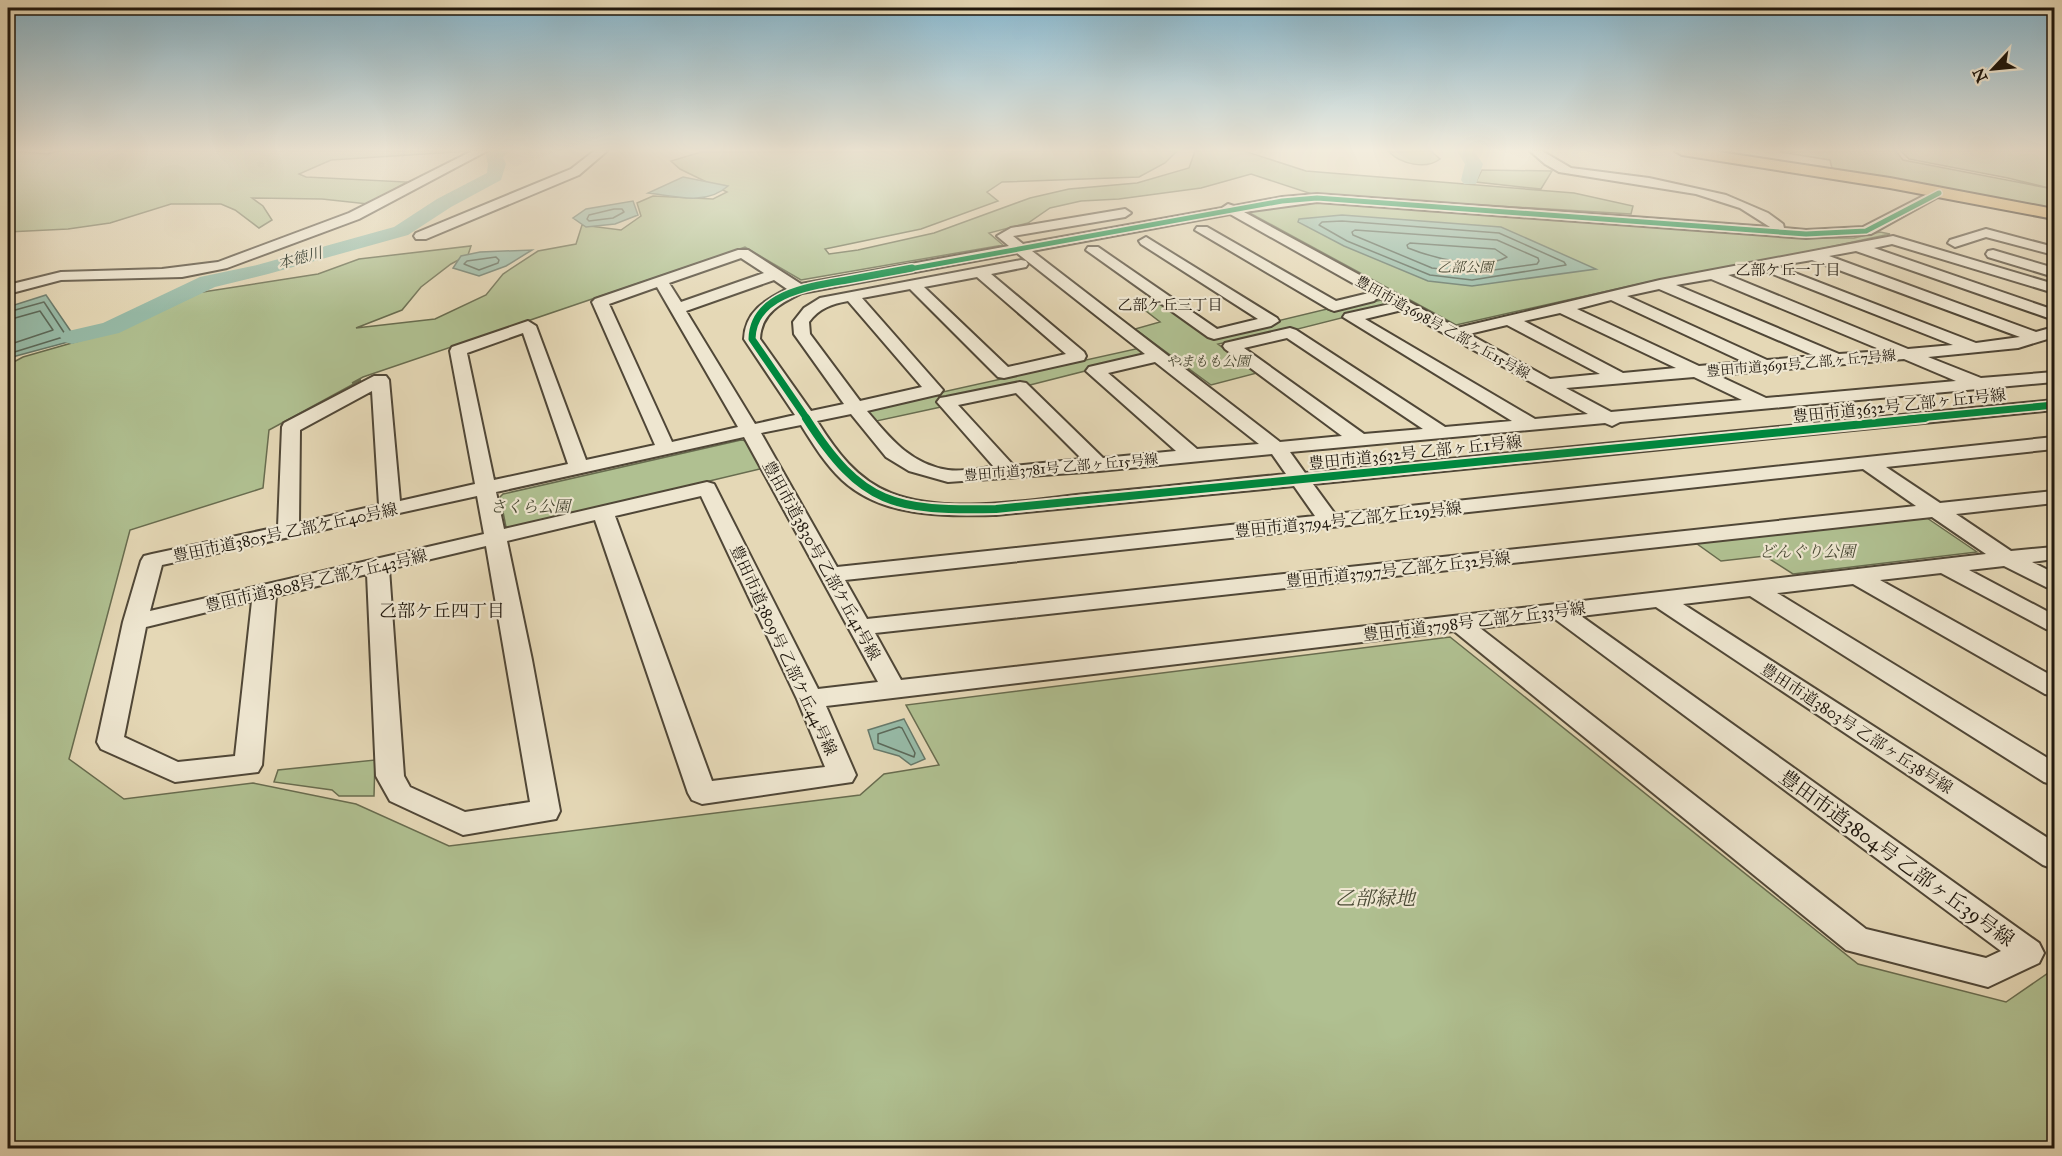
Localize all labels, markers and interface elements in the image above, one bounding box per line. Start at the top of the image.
north arrow [1963,39,2023,99]
text: N [1968,65,1991,86]
water label: 本徳川 [276,243,326,273]
park label: 乙部公園 [1437,259,1495,276]
district label: 乙部ケ丘一丁目 [1735,261,1841,279]
street label: 豊田市道3698号 乙部ヶ丘15号線 [1353,272,1533,383]
district label: 乙部ケ丘三丁目 [1117,296,1223,314]
street label: 豊田市道3691号 乙部ヶ丘7号線 [1706,347,1897,380]
park label: やまもも公園 [1166,353,1252,370]
street label: 豊田市道3632号 乙部ヶ丘1号線 [1791,385,2007,426]
street label: 豊田市道3632号 乙部ヶ丘1号線 [1307,432,1523,473]
street label: 豊田市道3781号 乙部ヶ丘15号線 [963,451,1159,484]
street label: 豊田市道3830号 乙部ケ丘41号線 [759,457,884,663]
park label: さくら公園 [490,497,573,516]
street label: 豊田市道3794号 乙部ケ丘29号線 [1233,498,1463,541]
street label: 豊田市道3805号 乙部ケ丘40号線 [171,499,399,566]
street label: 豊田市道3809号 乙部ケ丘44号線 [726,542,841,758]
park label: どんぐり公園 [1759,542,1858,561]
street label: 豊田市道3808号 乙部ケ丘43号線 [203,546,429,615]
street label: 豊田市道3797号 乙部ケ丘32号線 [1285,548,1511,591]
street label: 豊田市道3798号 乙部ケ丘33号線 [1362,598,1587,645]
district label: 乙部ケ丘四丁目 [379,600,505,622]
street label: 豊田市道3803号 乙部ヶ丘38号線 [1757,659,1956,798]
street label: 豊田市道3804号 乙部ヶ丘39号線 [1775,765,2019,951]
park label: 乙部緑地 [1335,886,1417,910]

